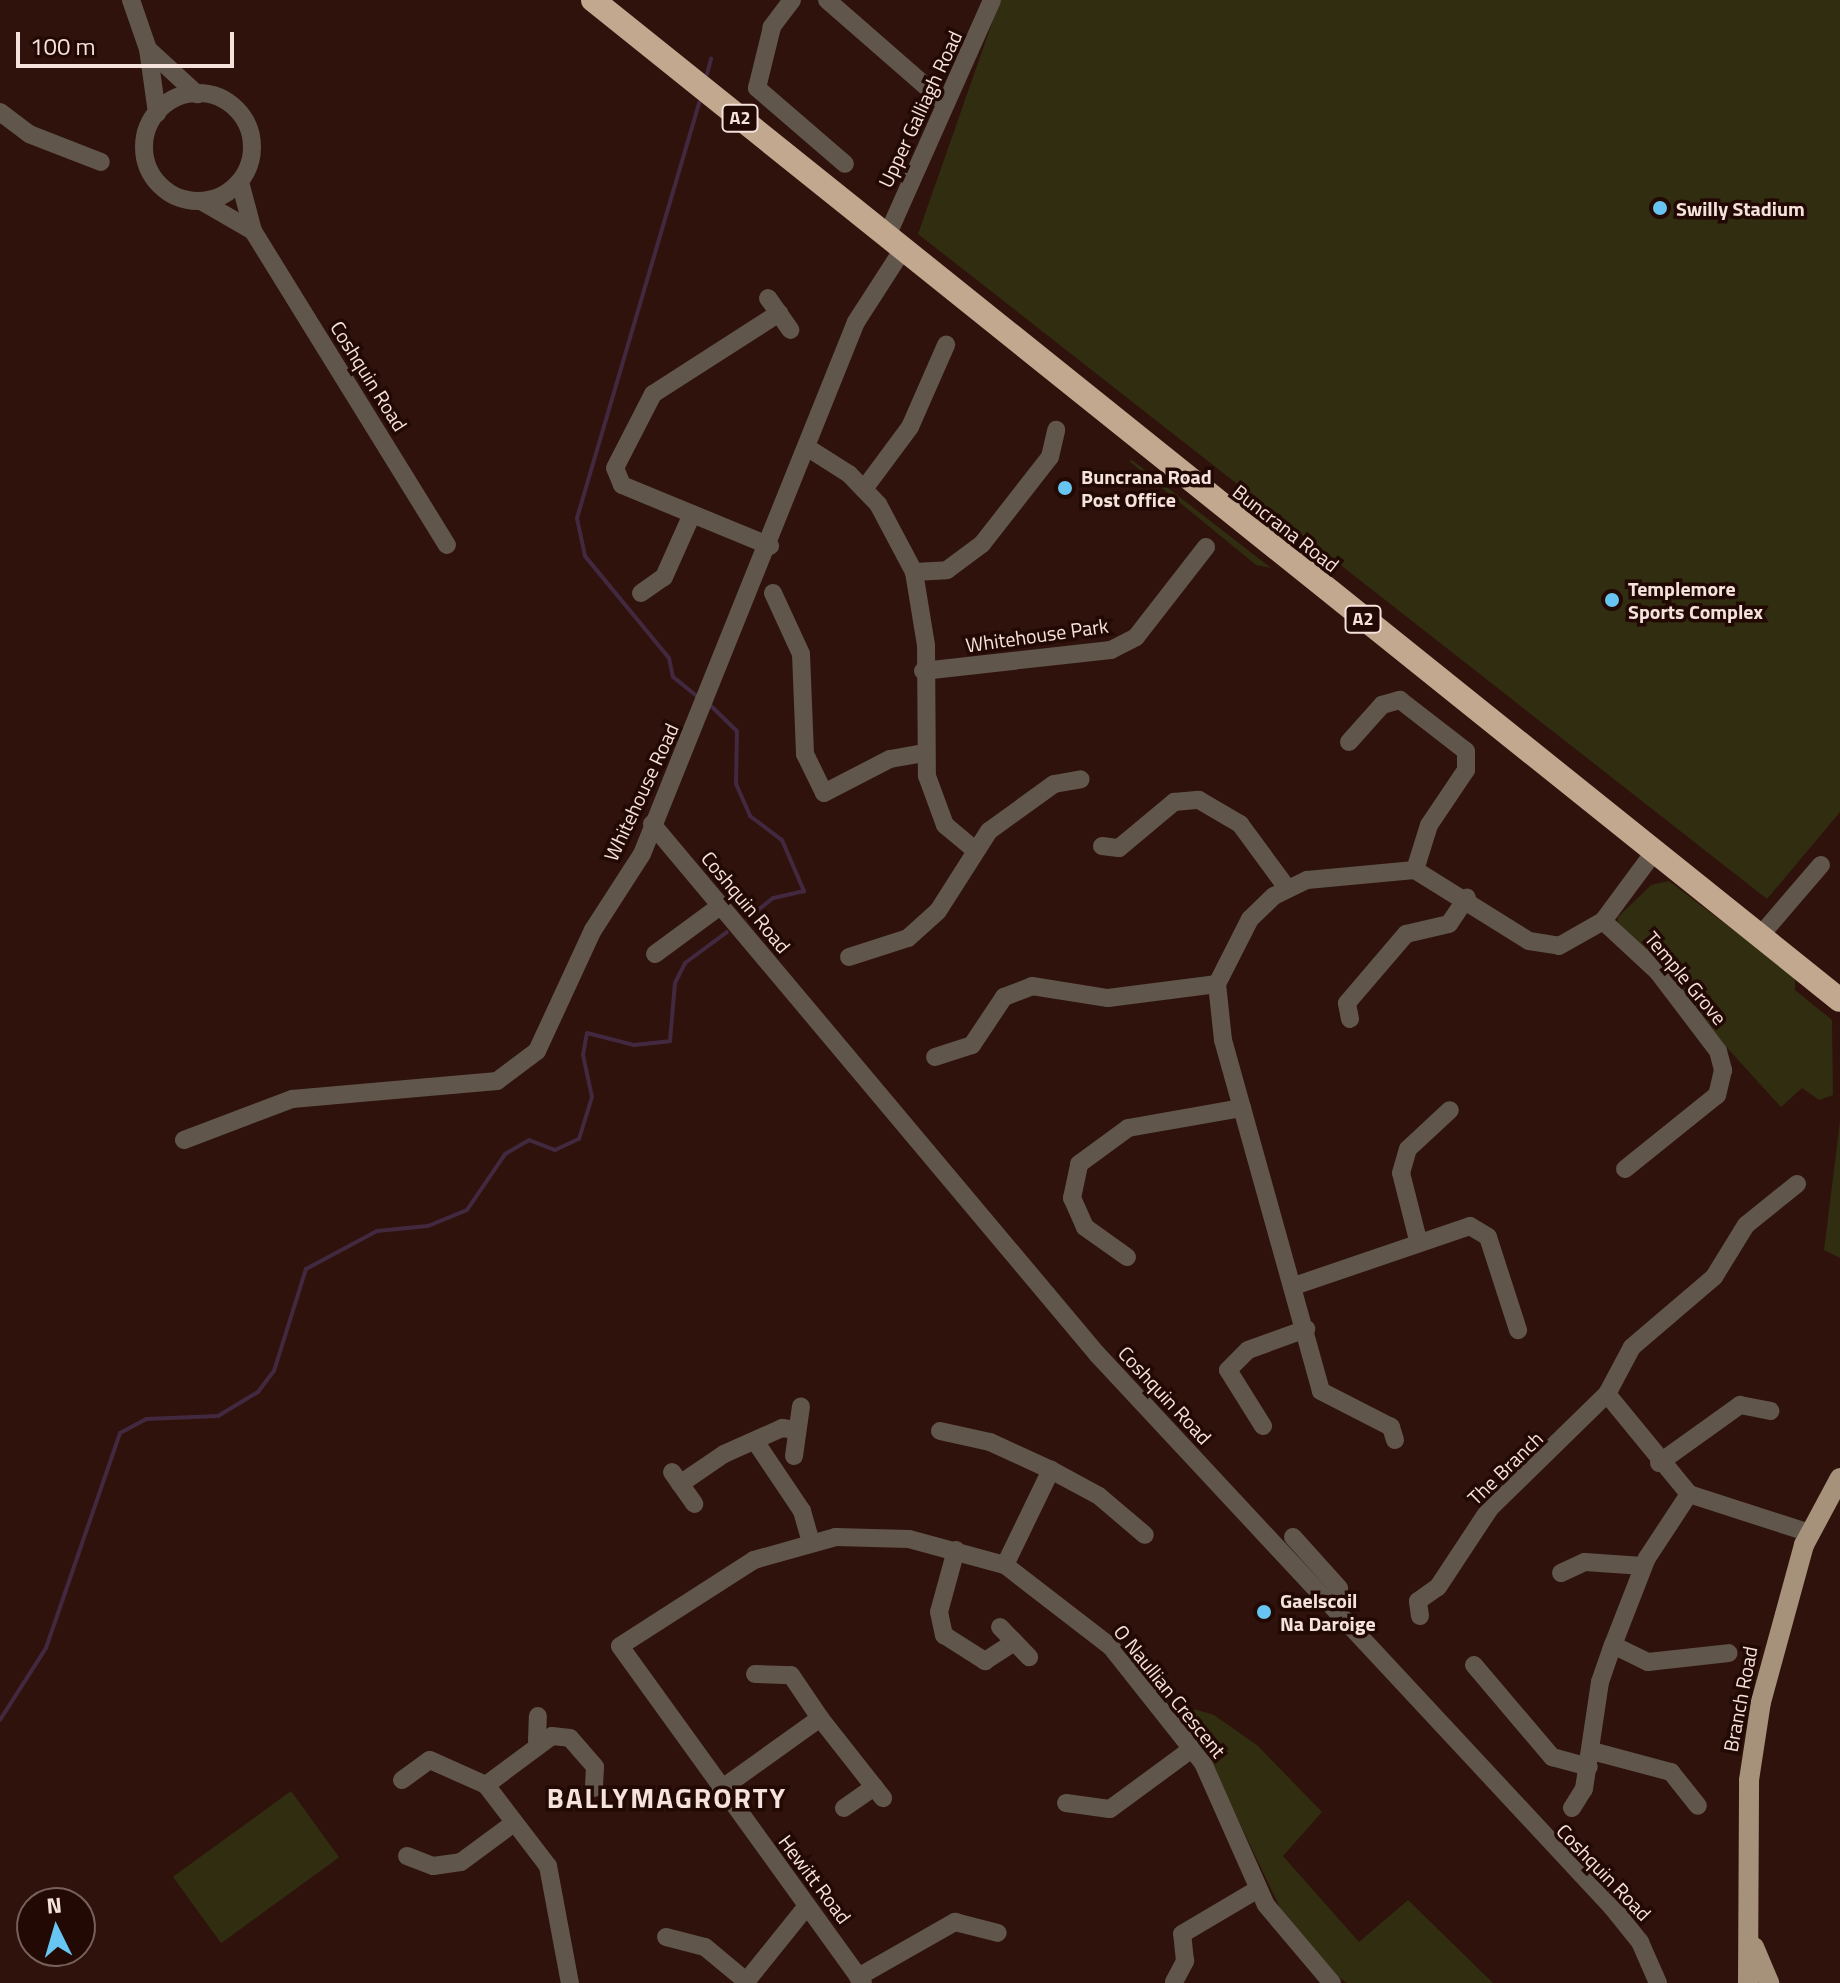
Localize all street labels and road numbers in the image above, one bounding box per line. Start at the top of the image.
street label: Upper Galliagh Road [873,27,967,191]
road number: A2 [720,104,760,132]
street label: Coshquin Road [326,317,412,435]
street label: Buncrana Road [1228,479,1344,577]
road number: A2 [1343,605,1383,633]
street label: Whitehouse Park [964,613,1110,657]
street label: Whitehouse Road [599,719,683,865]
street label: Coshquin Road [697,846,795,958]
street label: Temple Grove [1640,927,1732,1029]
street label: Coshquin Road [1114,1341,1216,1449]
street label: The Branch [1462,1426,1548,1510]
street label: O Naullian Crescent [1109,1620,1231,1762]
street label: Branch Road [1718,1644,1762,1754]
street label: Coshquin Road [1552,1819,1656,1925]
street label: Hewitt Road [774,1830,856,1928]

